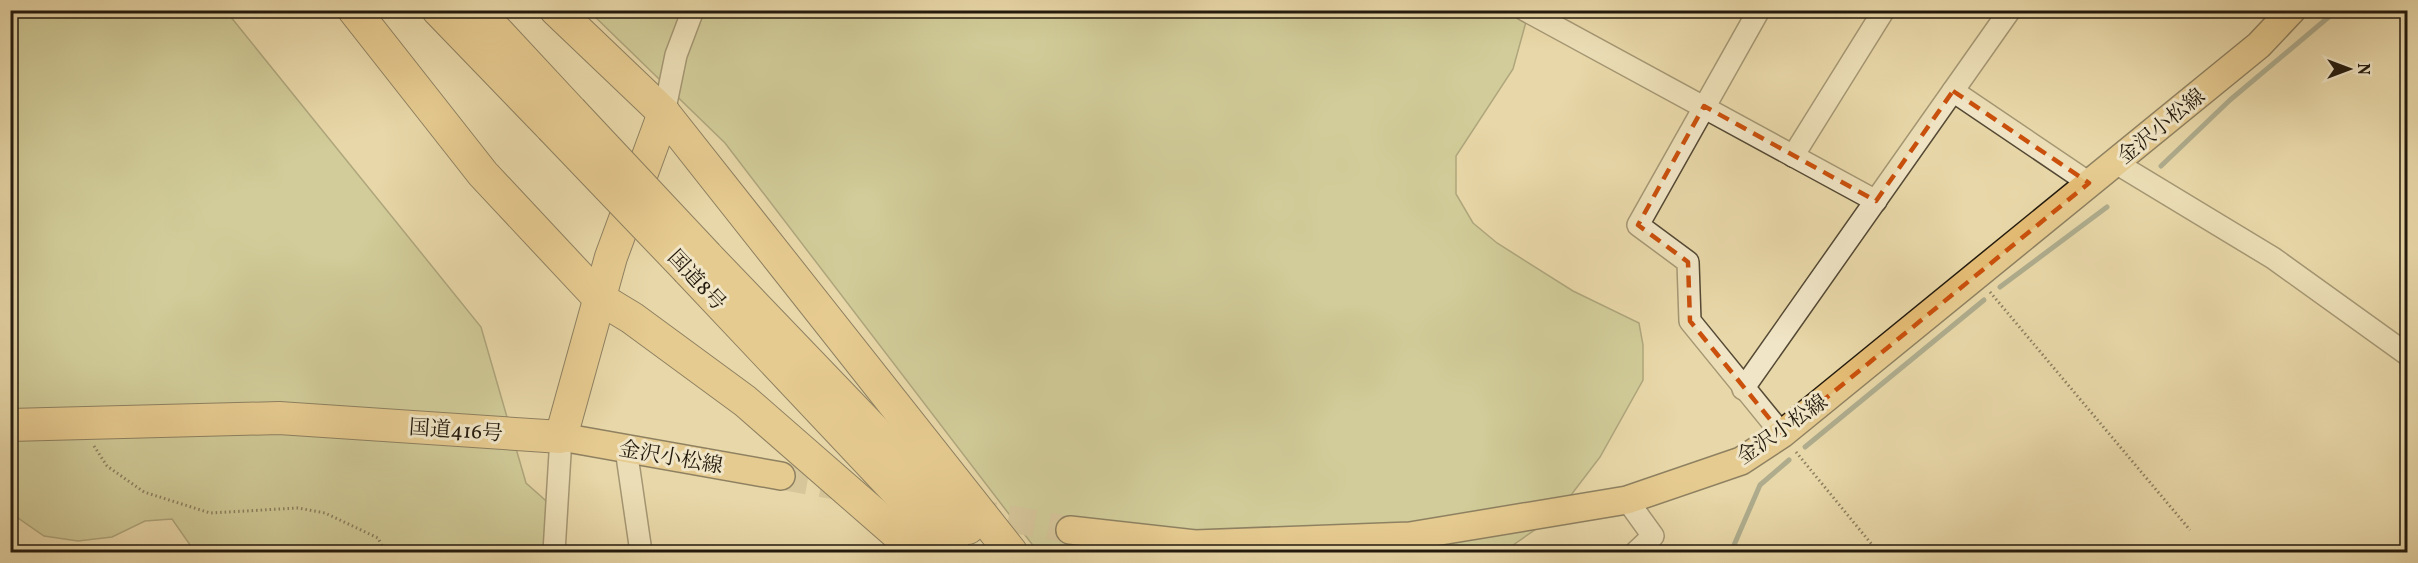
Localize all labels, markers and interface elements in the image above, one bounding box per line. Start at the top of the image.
north arrow [2319,39,2379,99]
text: N [2351,63,2373,75]
street label: 金沢小松線 [2112,83,2212,171]
street label: 国道8号 [660,244,732,318]
street label: 金沢小松線 [1732,388,1834,472]
street label: 国道416号 [408,414,504,449]
street label: 金沢小松線 [617,435,725,482]

